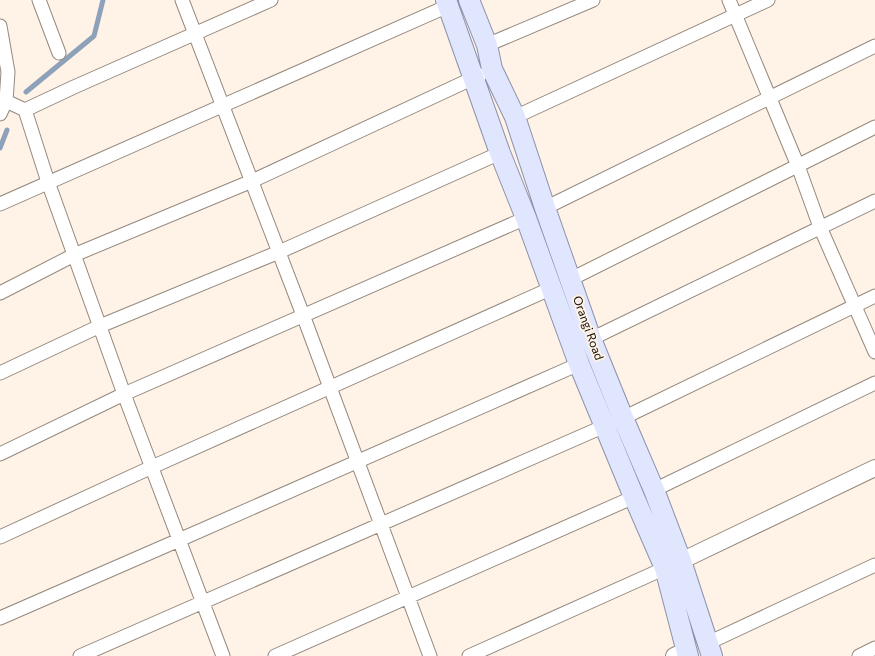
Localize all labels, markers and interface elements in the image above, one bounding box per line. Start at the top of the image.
street label: Orangi Road [571,294,607,362]

